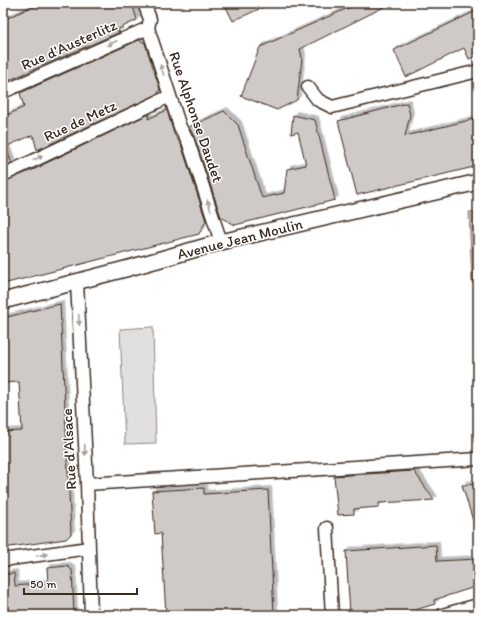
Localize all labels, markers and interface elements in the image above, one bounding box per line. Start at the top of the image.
street label: Rue d'Austerlitz [18,16,120,74]
one-way arrow [106,41,118,47]
street label: Rue Alphonse Daudet [165,49,227,185]
one-way arrow [158,63,164,75]
street label: Rue de Metz [41,96,119,146]
one-way arrow [33,155,44,161]
one-way arrow [206,199,212,211]
street label: Avenue Jean Moulin [175,215,305,263]
one-way arrow [76,314,82,327]
street label: Rue d'Alsace [58,408,80,490]
one-way arrow [81,444,88,456]
one-way arrow [36,552,48,558]
scale bar [24,570,137,596]
text: 50 m [30,577,56,591]

